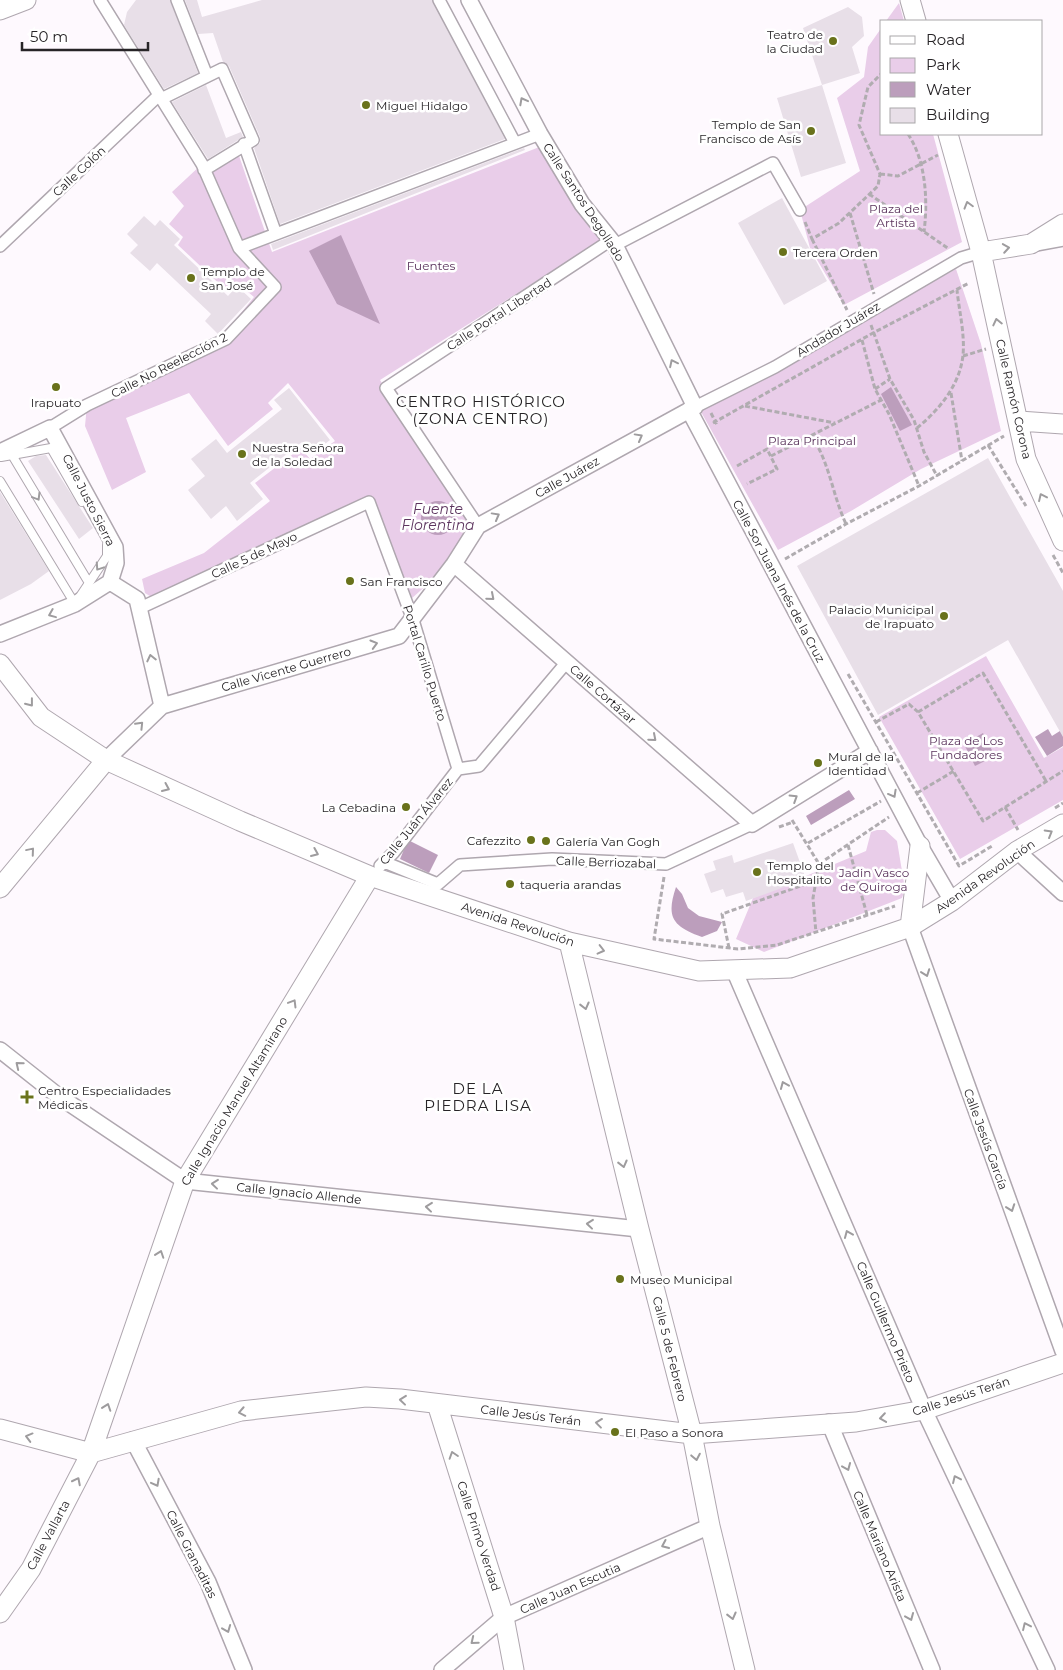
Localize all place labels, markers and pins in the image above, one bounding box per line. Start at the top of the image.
place label: Teatro de la Ciudad [766,27,823,56]
marker: Teatro de la Ciudad [827,35,839,47]
place label: Miguel Hidalgo [376,98,468,113]
marker: Miguel Hidalgo [360,99,372,111]
place label: Templo de San Francisco de Asís [699,117,801,146]
marker: Templo de San Francisco de Asís [805,125,817,137]
place label: Tercera Orden [793,245,878,260]
marker: Tercera Orden [777,246,789,258]
place label: Templo de San José [201,264,265,293]
marker: Templo de San José [185,272,197,284]
marker: Irapuato [50,381,62,393]
place label: Irapuato [31,395,81,410]
place label: Nuestra Señora de la Soledad [252,440,344,469]
marker: Nuestra Señora de la Soledad [236,448,248,460]
place label: San Francisco [360,574,443,589]
marker: San Francisco [344,575,356,587]
place label: Palacio Municipal de Irapuato [828,602,934,631]
marker: Palacio Municipal de Irapuato [938,610,950,622]
place label: Mural de la Identidad [828,749,894,778]
marker: Mural de la Identidad [812,757,824,769]
place label: La Cebadina [321,800,396,815]
marker: La Cebadina [400,801,412,813]
place label: Cafezzito [467,833,521,848]
marker: Cafezzito [525,834,537,846]
place label: Galería Van Gogh [556,834,660,849]
marker: Galería Van Gogh [540,835,552,847]
place label: Templo del Hospitalito [767,858,834,887]
marker: Templo del Hospitalito [751,866,763,878]
place label: taqueria arandas [520,877,621,892]
marker: taqueria arandas [504,878,516,890]
place label: Centro Especialidades Médicas [38,1083,171,1112]
marker: Centro Especialidades Médicas [20,1090,34,1104]
place label: Museo Municipal [630,1272,732,1287]
marker: Museo Municipal [614,1273,626,1285]
place label: El Paso a Sonora [625,1425,724,1440]
marker: El Paso a Sonora [609,1426,621,1438]

